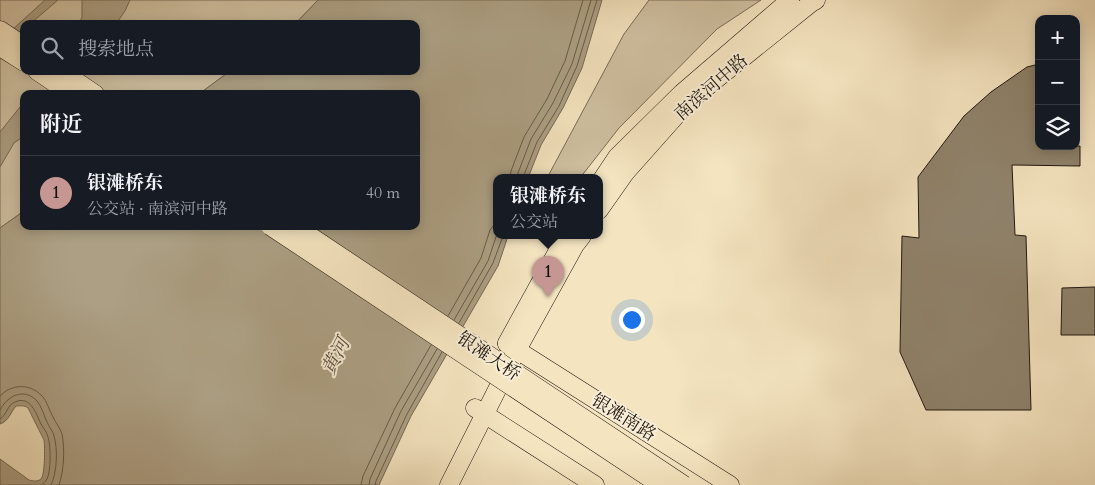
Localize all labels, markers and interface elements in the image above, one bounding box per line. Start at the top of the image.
map controls [1035,15,1080,150]
button: + [1035,15,1080,60]
search box [20,20,420,75]
icon: search [38,34,66,62]
text: 搜索地点 [78,36,154,62]
street label: 南滨河中路 [669,48,753,126]
button: − [1035,60,1080,105]
button: layers [1035,105,1080,150]
text: 附近 [40,110,82,139]
text: 银滩桥东 [87,170,163,196]
popup [493,174,603,239]
text: 1 [52,182,60,204]
text: 40 m [366,182,400,204]
text: 银滩桥东 [510,183,586,209]
text: 公交站 · 南滨河中路 [87,198,228,220]
text: 公交站 [510,211,558,233]
pin: 1 [532,256,564,297]
your location [619,307,645,333]
street label: 银滩大桥 [452,326,526,387]
water label: 黄河 [316,331,357,379]
street label: 银滩南路 [587,388,661,447]

